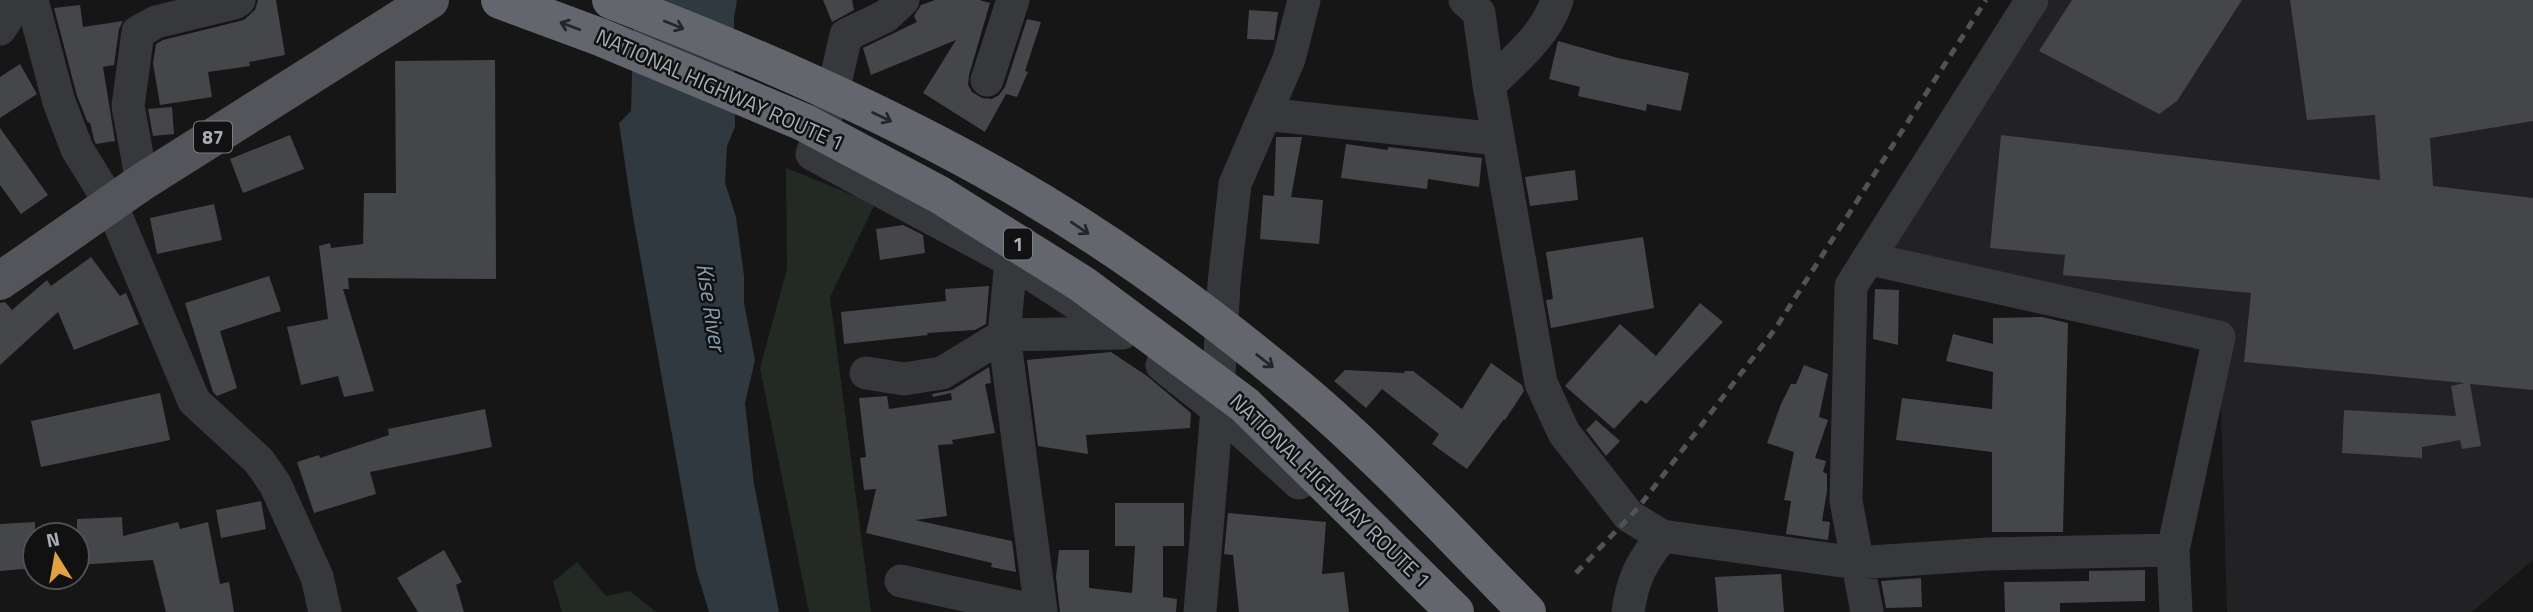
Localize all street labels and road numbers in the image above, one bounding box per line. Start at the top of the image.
street label: NATIONAL HIGHWAY ROUTE 1 [591,20,850,158]
road number: 87 [194,122,232,153]
road number: 1 [1004,228,1032,260]
street label: NATIONAL HIGHWAY ROUTE 1 [1223,385,1438,595]

